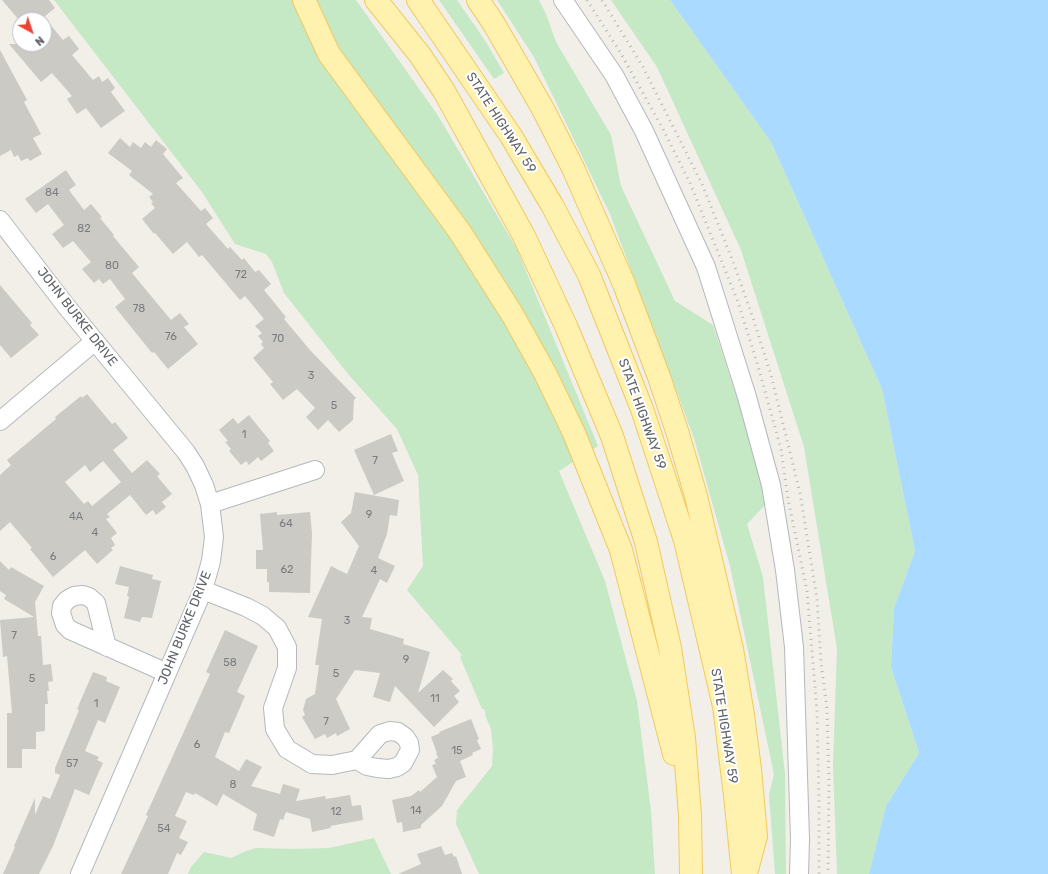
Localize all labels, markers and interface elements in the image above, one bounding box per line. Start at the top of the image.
north arrow [12,12,52,52]
text: N [32,33,47,48]
street label: STATE HIGHWAY 59 [463,70,539,176]
house number: 84 [45,186,59,200]
house number: 82 [77,222,91,236]
house number: 80 [105,259,119,273]
street label: JOHN BURKE DRIVE [34,264,120,370]
house number: 72 [235,268,247,282]
house number: 78 [133,302,145,316]
house number: 76 [165,330,177,344]
house number: 70 [272,332,284,346]
street label: STATE HIGHWAY 59 [615,356,669,472]
house number: 3 [308,369,314,383]
house number: 5 [331,399,337,413]
house number: 1 [242,428,246,442]
house number: 7 [372,454,378,468]
house number: 9 [366,508,372,522]
house number: 4A [69,510,83,524]
house number: 64 [279,517,293,531]
house number: 4 [92,526,98,540]
house number: 6 [50,550,56,564]
house number: 62 [280,563,294,577]
house number: 4 [371,564,377,578]
street label: JOHN BURKE DRIVE [155,569,215,687]
house number: 3 [344,614,350,628]
house number: 7 [11,629,17,643]
house number: 9 [403,653,409,667]
house number: 58 [223,656,237,670]
house number: 5 [333,667,339,681]
street label: STATE HIGHWAY 59 [707,667,741,785]
house number: 5 [29,672,35,686]
house number: 11 [430,692,440,706]
house number: 1 [94,697,98,711]
house number: 7 [323,715,329,729]
house number: 6 [194,738,200,752]
house number: 15 [451,744,463,758]
house number: 57 [66,757,78,771]
house number: 8 [230,778,236,792]
house number: 14 [410,804,422,818]
house number: 12 [330,805,342,819]
house number: 54 [157,822,171,836]

